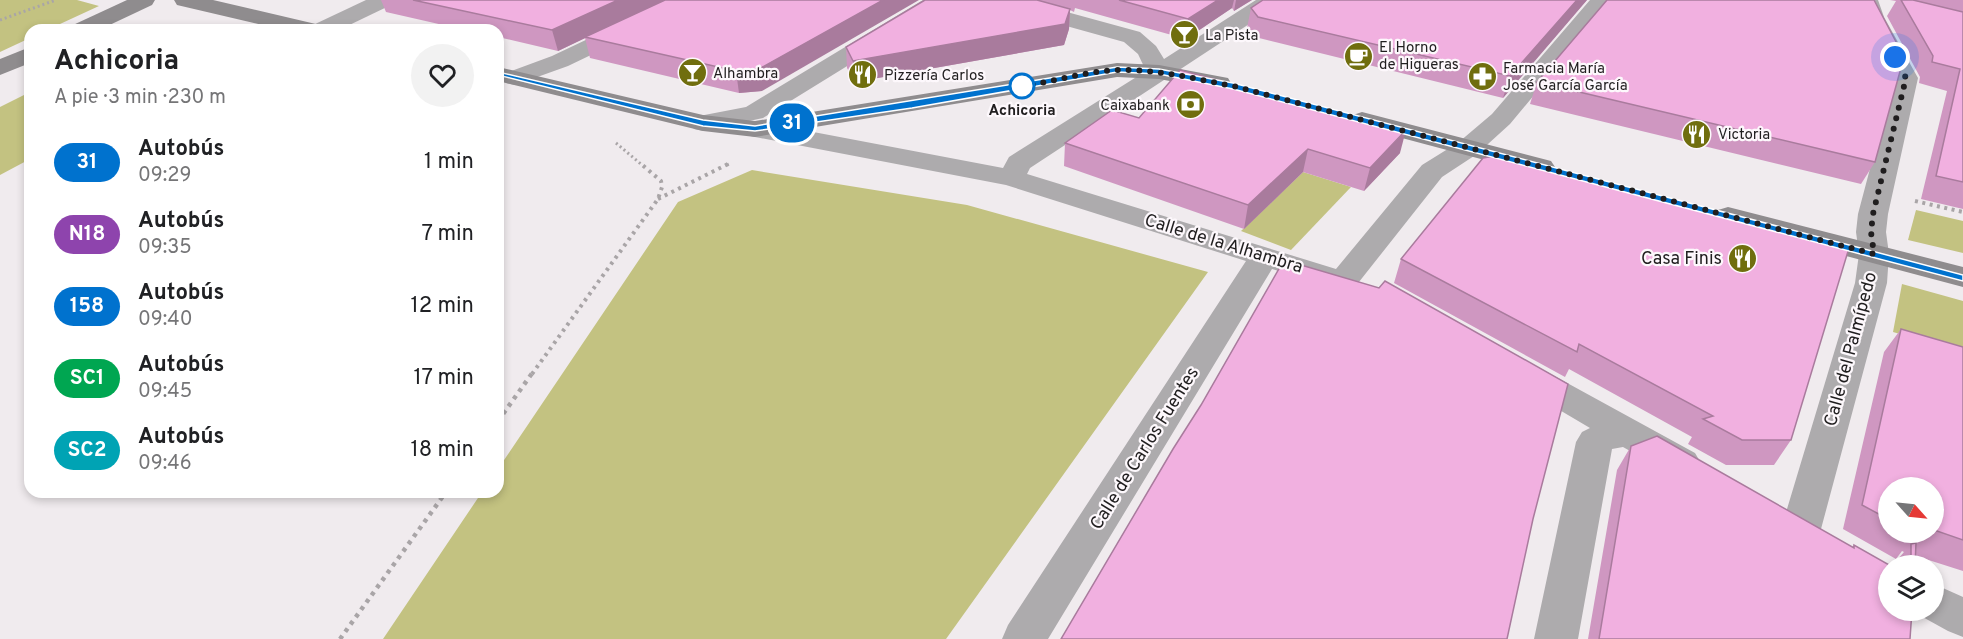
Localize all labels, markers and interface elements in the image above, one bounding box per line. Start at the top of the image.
bar icon: La Pista [1168,19,1200,51]
place label: La Pista [1205,27,1258,46]
place label: El Horno de Higueras [1379,39,1459,75]
cafe icon: El Horno de Higueras [1342,40,1374,72]
your location [1880,42,1910,72]
text: Achicoria [54,44,179,80]
button: heart [411,44,474,107]
bar icon: Alhambra [676,57,708,89]
restaurant icon: Pizzería Carlos [847,59,879,91]
place label: Farmacia María José García García [1503,60,1628,96]
pharmacy icon: Farmacia María José García García [1466,61,1498,93]
place label: Alhambra [713,65,778,84]
place label: Pizzería Carlos [884,67,984,86]
marker: Achicoria [1009,73,1035,99]
text: A pie · 3 min · 230 m [54,85,226,111]
bank icon: Caixabank [1175,89,1207,121]
place label: Caixabank [1100,97,1170,116]
place label: Achicoria [988,102,1056,121]
line badge: 31 [765,104,819,142]
text: 31 [782,110,802,137]
restaurant icon: Victoria [1681,118,1713,150]
place label: Victoria [1718,126,1770,145]
text: Autobús [138,136,224,163]
text: 31 [77,149,97,176]
text: 1 min [424,149,474,176]
text: 09:29 [138,163,191,189]
text: Autobús [138,208,224,235]
street label: Calle de la Alhambra [1142,209,1306,279]
text: N18 [69,221,105,248]
text: 7 min [422,221,474,248]
text: 09:35 [138,235,192,261]
restaurant icon: Casa Finis [1727,242,1759,274]
place label: Casa Finis [1641,248,1722,271]
street label: Calle del Palmípedo [1820,270,1883,429]
text: Autobús [138,280,224,307]
text: 158 [70,293,104,320]
text: 12 min [411,293,474,320]
text: 09:40 [138,307,193,333]
text: Autobús [138,352,224,379]
street label: Calle de Carlos Fuentes [1086,363,1205,535]
text: SC1 [70,365,104,392]
text: 17 min [414,365,474,392]
text: 09:45 [138,379,192,405]
text: Autobús [138,424,224,451]
text: SC2 [67,437,107,464]
text: 18 min [411,437,474,464]
text: 09:46 [138,451,192,477]
north arrow [1878,477,1944,543]
map controls [1878,477,1944,621]
button: layers [1878,555,1944,621]

